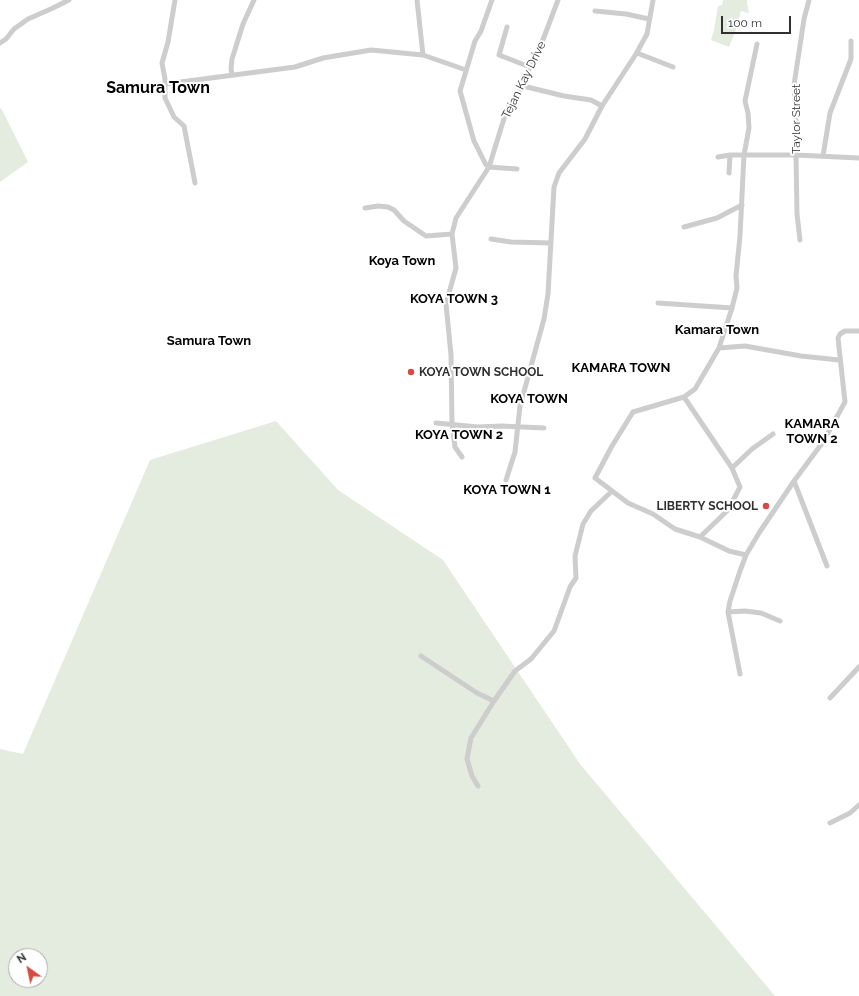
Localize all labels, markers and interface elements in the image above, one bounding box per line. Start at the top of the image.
scale bar [723,8,793,34]
text: 100 m [728,16,762,30]
street label: Tejan Kay Drive [499,39,549,121]
district label: Samura Town [106,78,210,98]
street label: Taylor Street [789,84,803,154]
district label: Koya Town [369,253,435,269]
district label: KOYA TOWN 3 [410,291,498,307]
district label: Kamara Town [675,322,759,338]
district label: Samura Town [167,333,251,349]
district label: KAMARA TOWN [572,360,670,376]
place label: KOYA TOWN SCHOOL [419,365,543,379]
marker: KOYA TOWN SCHOOL [406,367,416,377]
district label: KOYA TOWN [490,391,568,407]
district label: KAMARA TOWN 2 [785,416,839,447]
district label: KOYA TOWN 2 [415,427,503,443]
district label: KOYA TOWN 1 [463,482,551,498]
place label: LIBERTY SCHOOL [656,499,758,513]
marker: LIBERTY SCHOOL [761,501,771,511]
north arrow [8,948,48,988]
text: N [15,951,29,966]

